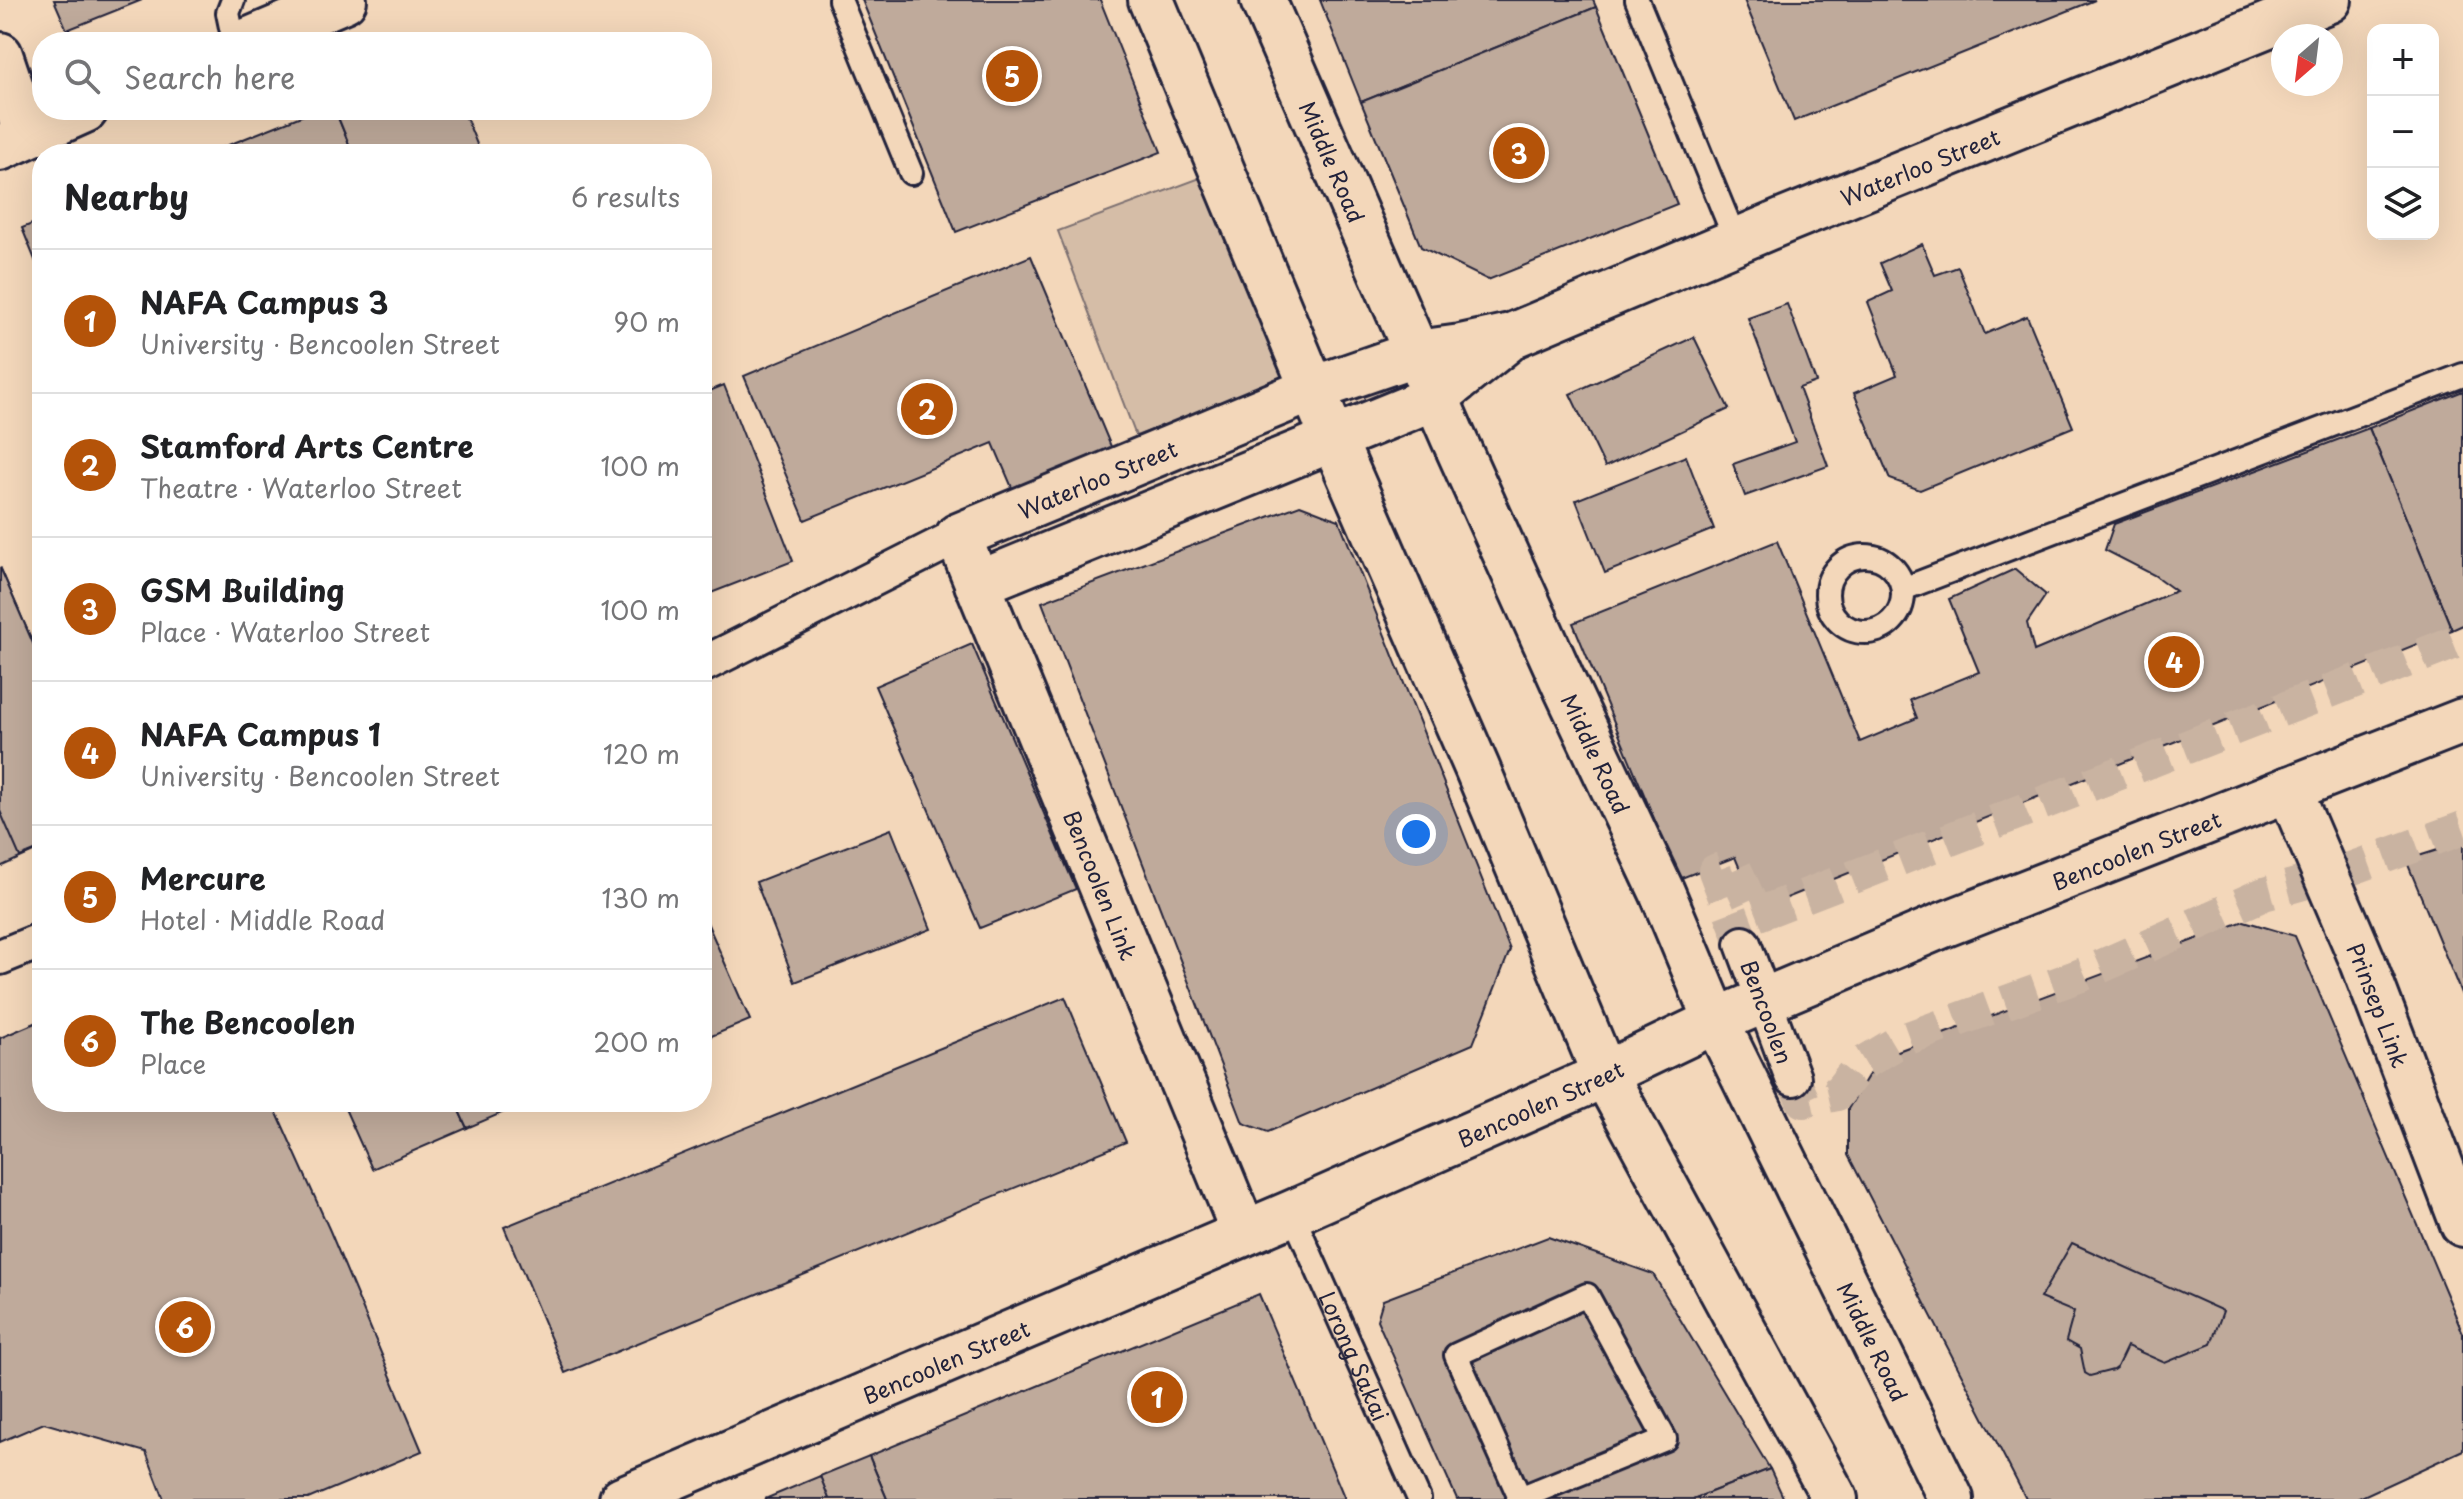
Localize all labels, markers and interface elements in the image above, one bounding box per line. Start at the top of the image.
north arrow [2271,24,2343,96]
map controls [2367,24,2439,240]
button: + [2367,24,2439,96]
search box [32,32,712,120]
pin: 5 [986,46,1038,106]
icon: search [60,54,104,98]
text: Search here [124,54,296,99]
street label: Middle Road [1292,95,1374,227]
button: − [2367,96,2439,168]
street label: Waterloo Street [1835,119,2004,213]
pin: 3 [1493,123,1545,183]
button: layers [2367,168,2439,240]
text: Nearby [64,170,189,222]
text: 6 results [571,177,680,216]
text: NAFA Campus 3 [140,279,389,324]
text: 1 [84,302,96,341]
text: 90 m [613,302,680,341]
text: University · Bencoolen Street [140,324,500,363]
pin: 2 [901,379,953,439]
text: Stamford Arts Centre [140,423,474,468]
street label: Waterloo Street [1013,431,1182,526]
text: 2 [81,446,99,485]
text: 100 m [600,446,680,485]
text: Theatre · Waterloo Street [140,468,462,507]
text: GSM Building [140,567,345,612]
text: 3 [81,590,99,629]
text: 100 m [600,590,680,629]
text: Place · Waterloo Street [140,612,430,651]
pin: 4 [2148,632,2200,692]
street label: Middle Road [1554,688,1639,819]
text: NAFA Campus 1 [140,711,381,756]
text: 4 [81,734,99,773]
text: 120 m [603,734,680,773]
text: University · Bencoolen Street [140,756,500,795]
street label: Bencoolen Street [2047,801,2225,897]
street label: Bencoolen Link [1056,805,1146,965]
your location [1396,814,1436,854]
text: Mercure [140,855,266,900]
text: 5 [82,878,98,917]
text: 130 m [601,878,680,917]
text: Hotel · Middle Road [140,900,386,939]
street label: Prinsep Link [2340,937,2418,1072]
street label: Bencoolen [1734,955,1803,1068]
text: The Bencoolen [140,999,356,1044]
text: 6 [81,1022,99,1061]
text: 200 m [593,1022,680,1061]
text: Place [140,1044,206,1083]
street label: Bencoolen Street [1452,1051,1629,1155]
street label: Middle Road [1830,1276,1917,1407]
street label: Lorong Sakai [1312,1286,1399,1426]
pin: 6 [159,1297,211,1357]
street label: Bencoolen Street [857,1311,1034,1411]
pin: 1 [1131,1367,1183,1427]

